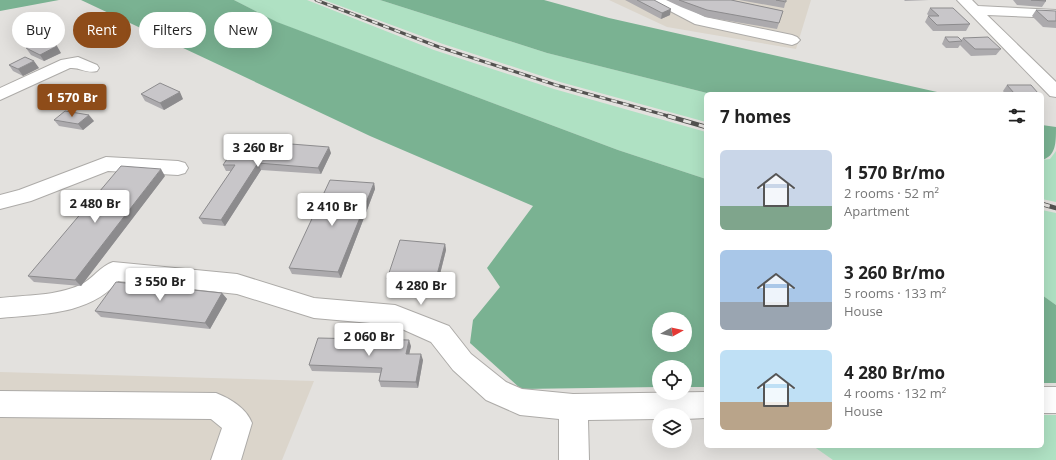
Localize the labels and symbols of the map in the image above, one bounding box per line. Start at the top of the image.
pin: 1 570 Br [31,84,113,118]
pin: 3 260 Br [217,134,299,168]
pin: 2 480 Br [54,190,136,224]
pin: 2 410 Br [291,193,373,227]
pin: 3 550 Br [119,268,201,302]
pin: 4 280 Br [380,272,462,306]
north arrow [652,312,692,352]
pin: 2 060 Br [328,323,410,357]

